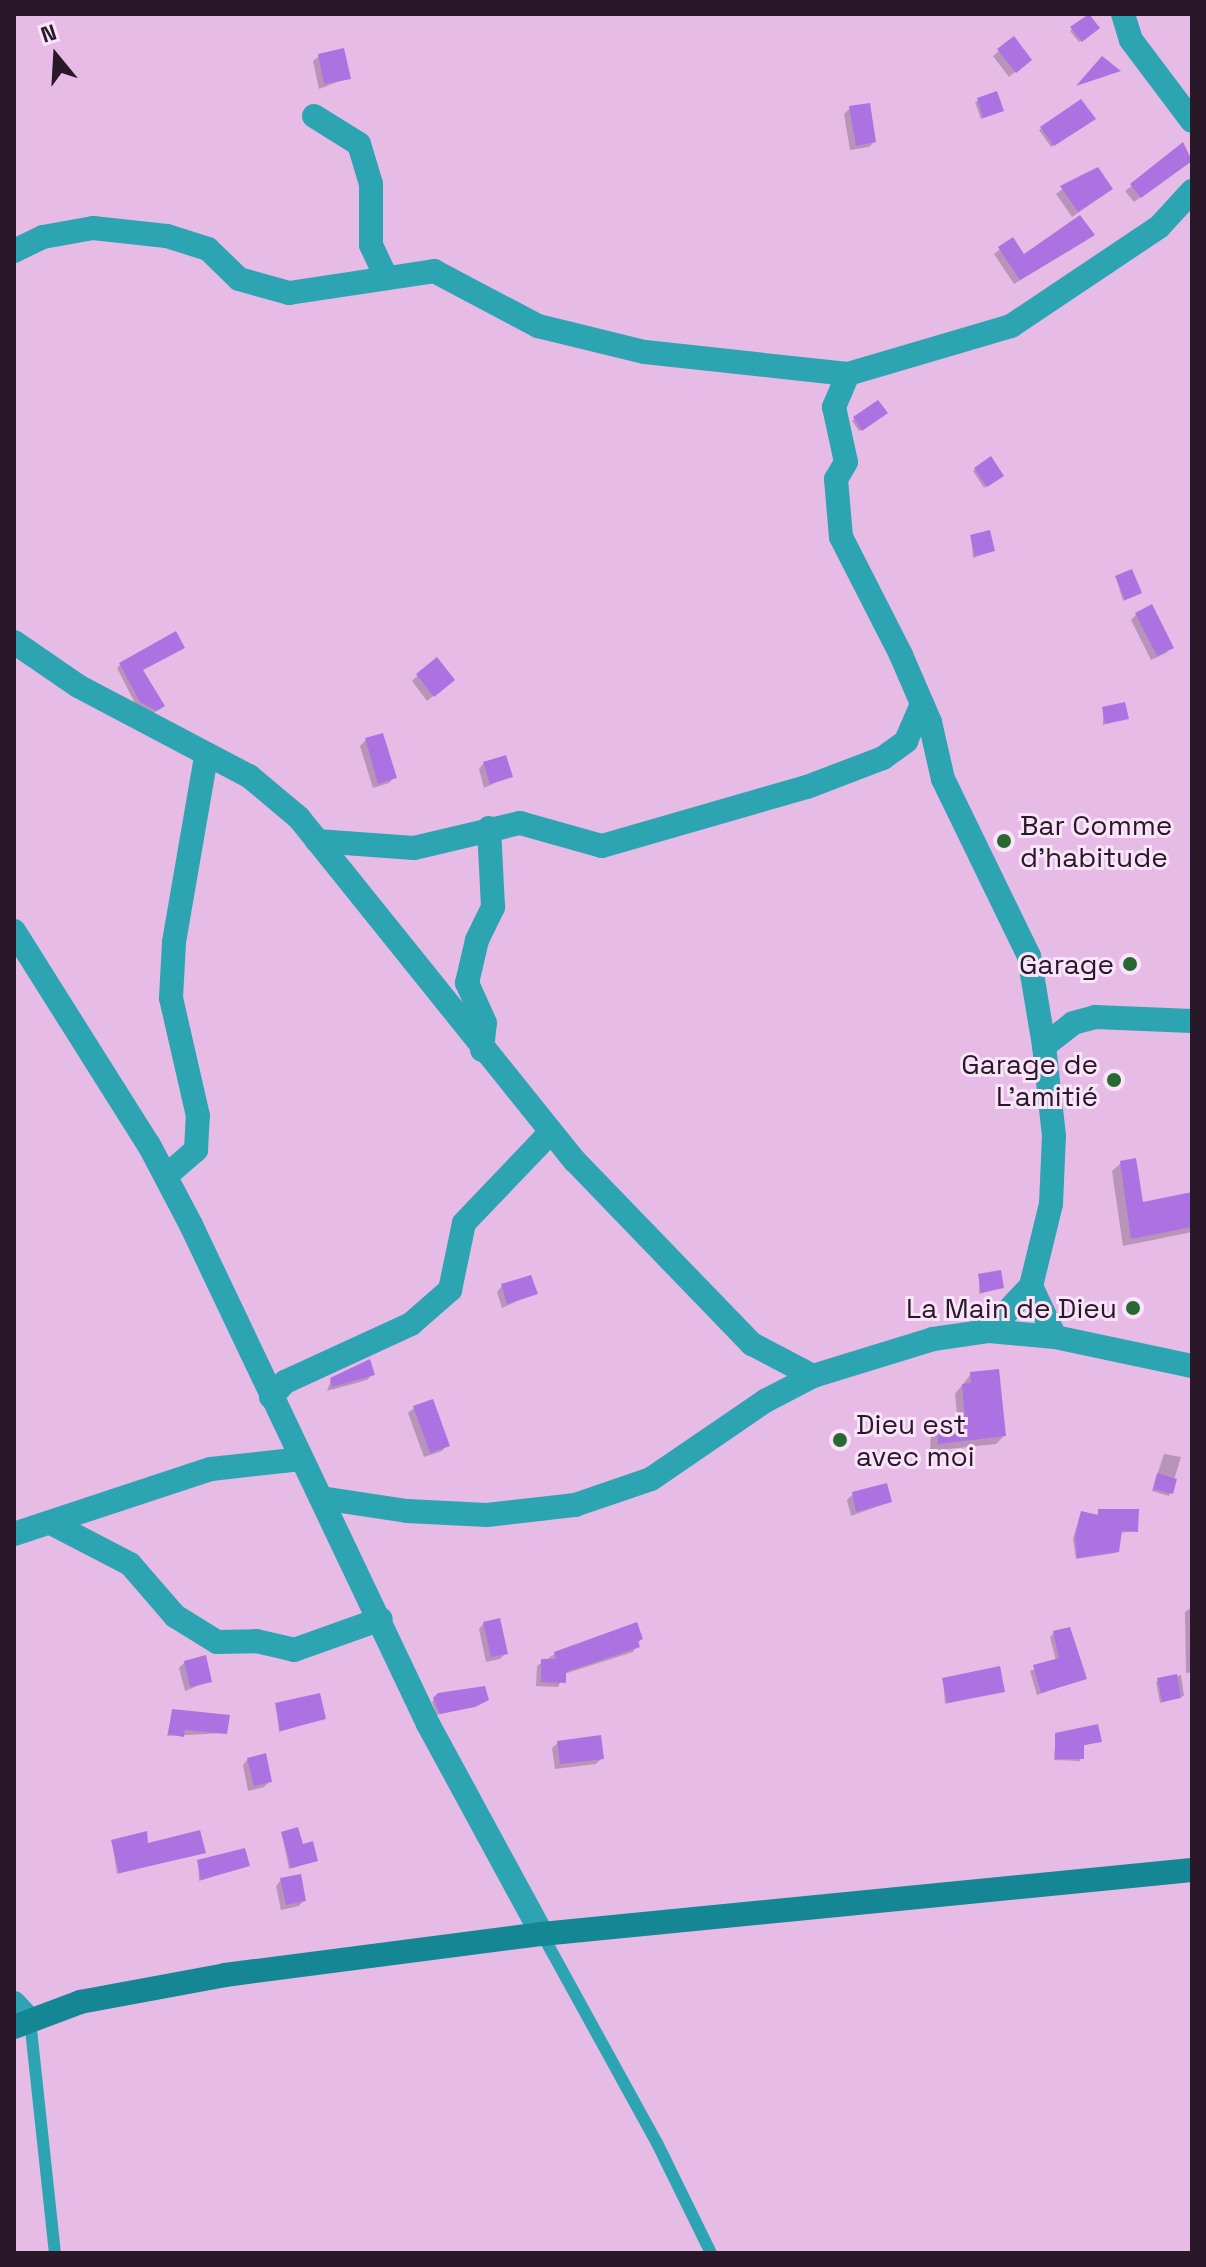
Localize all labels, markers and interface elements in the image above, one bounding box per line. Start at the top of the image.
north arrow [16,16,96,96]
text: N [37,18,60,49]
place label: Bar Comme d'habitude [1020,808,1172,874]
marker: Bar Comme d'habitude [995,832,1013,850]
place label: Garage [1019,947,1114,981]
marker: Garage [1121,955,1139,973]
place label: Garage de L'amitié [961,1047,1098,1113]
marker: Garage de L'amitié [1105,1071,1123,1089]
place label: La Main de Dieu [906,1291,1117,1325]
marker: La Main de Dieu [1124,1299,1142,1317]
place label: Dieu est avec moi [856,1407,975,1473]
marker: Dieu est avec moi [831,1431,849,1449]

